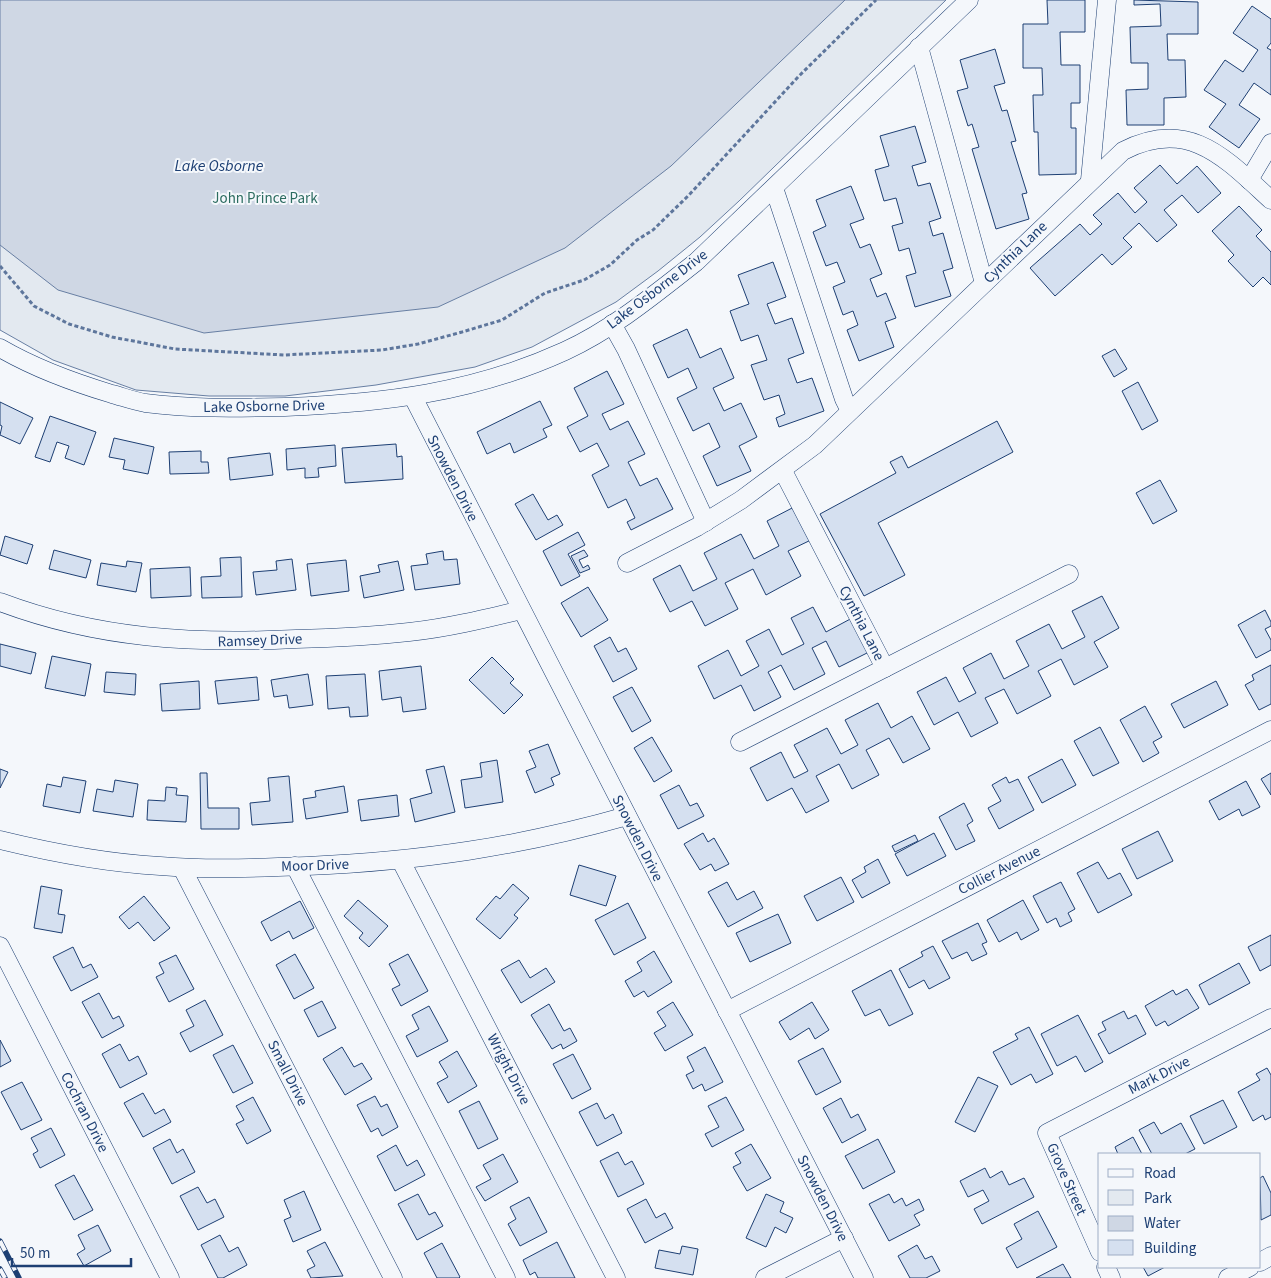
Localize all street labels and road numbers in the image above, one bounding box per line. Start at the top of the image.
street label: Cynthia Lane [979,216,1052,288]
street label: Lake Osborne Drive [602,244,712,334]
street label: Lake Osborne Drive [203,395,325,418]
street label: Snowden Drive [422,431,483,525]
street label: Cynthia Lane [834,582,889,664]
street label: Ramsey Drive [217,629,303,652]
street label: Snowden Drive [607,791,668,885]
street label: Collier Avenue [954,841,1044,900]
street label: Moor Drive [281,854,349,877]
street label: Wright Drive [482,1030,535,1108]
street label: Small Drive [262,1037,313,1110]
street label: Mark Drive [1125,1051,1194,1100]
street label: Cochran Drive [55,1068,114,1156]
street label: Grove Street [1041,1140,1092,1219]
street label: Snowden Drive [792,1151,853,1245]

